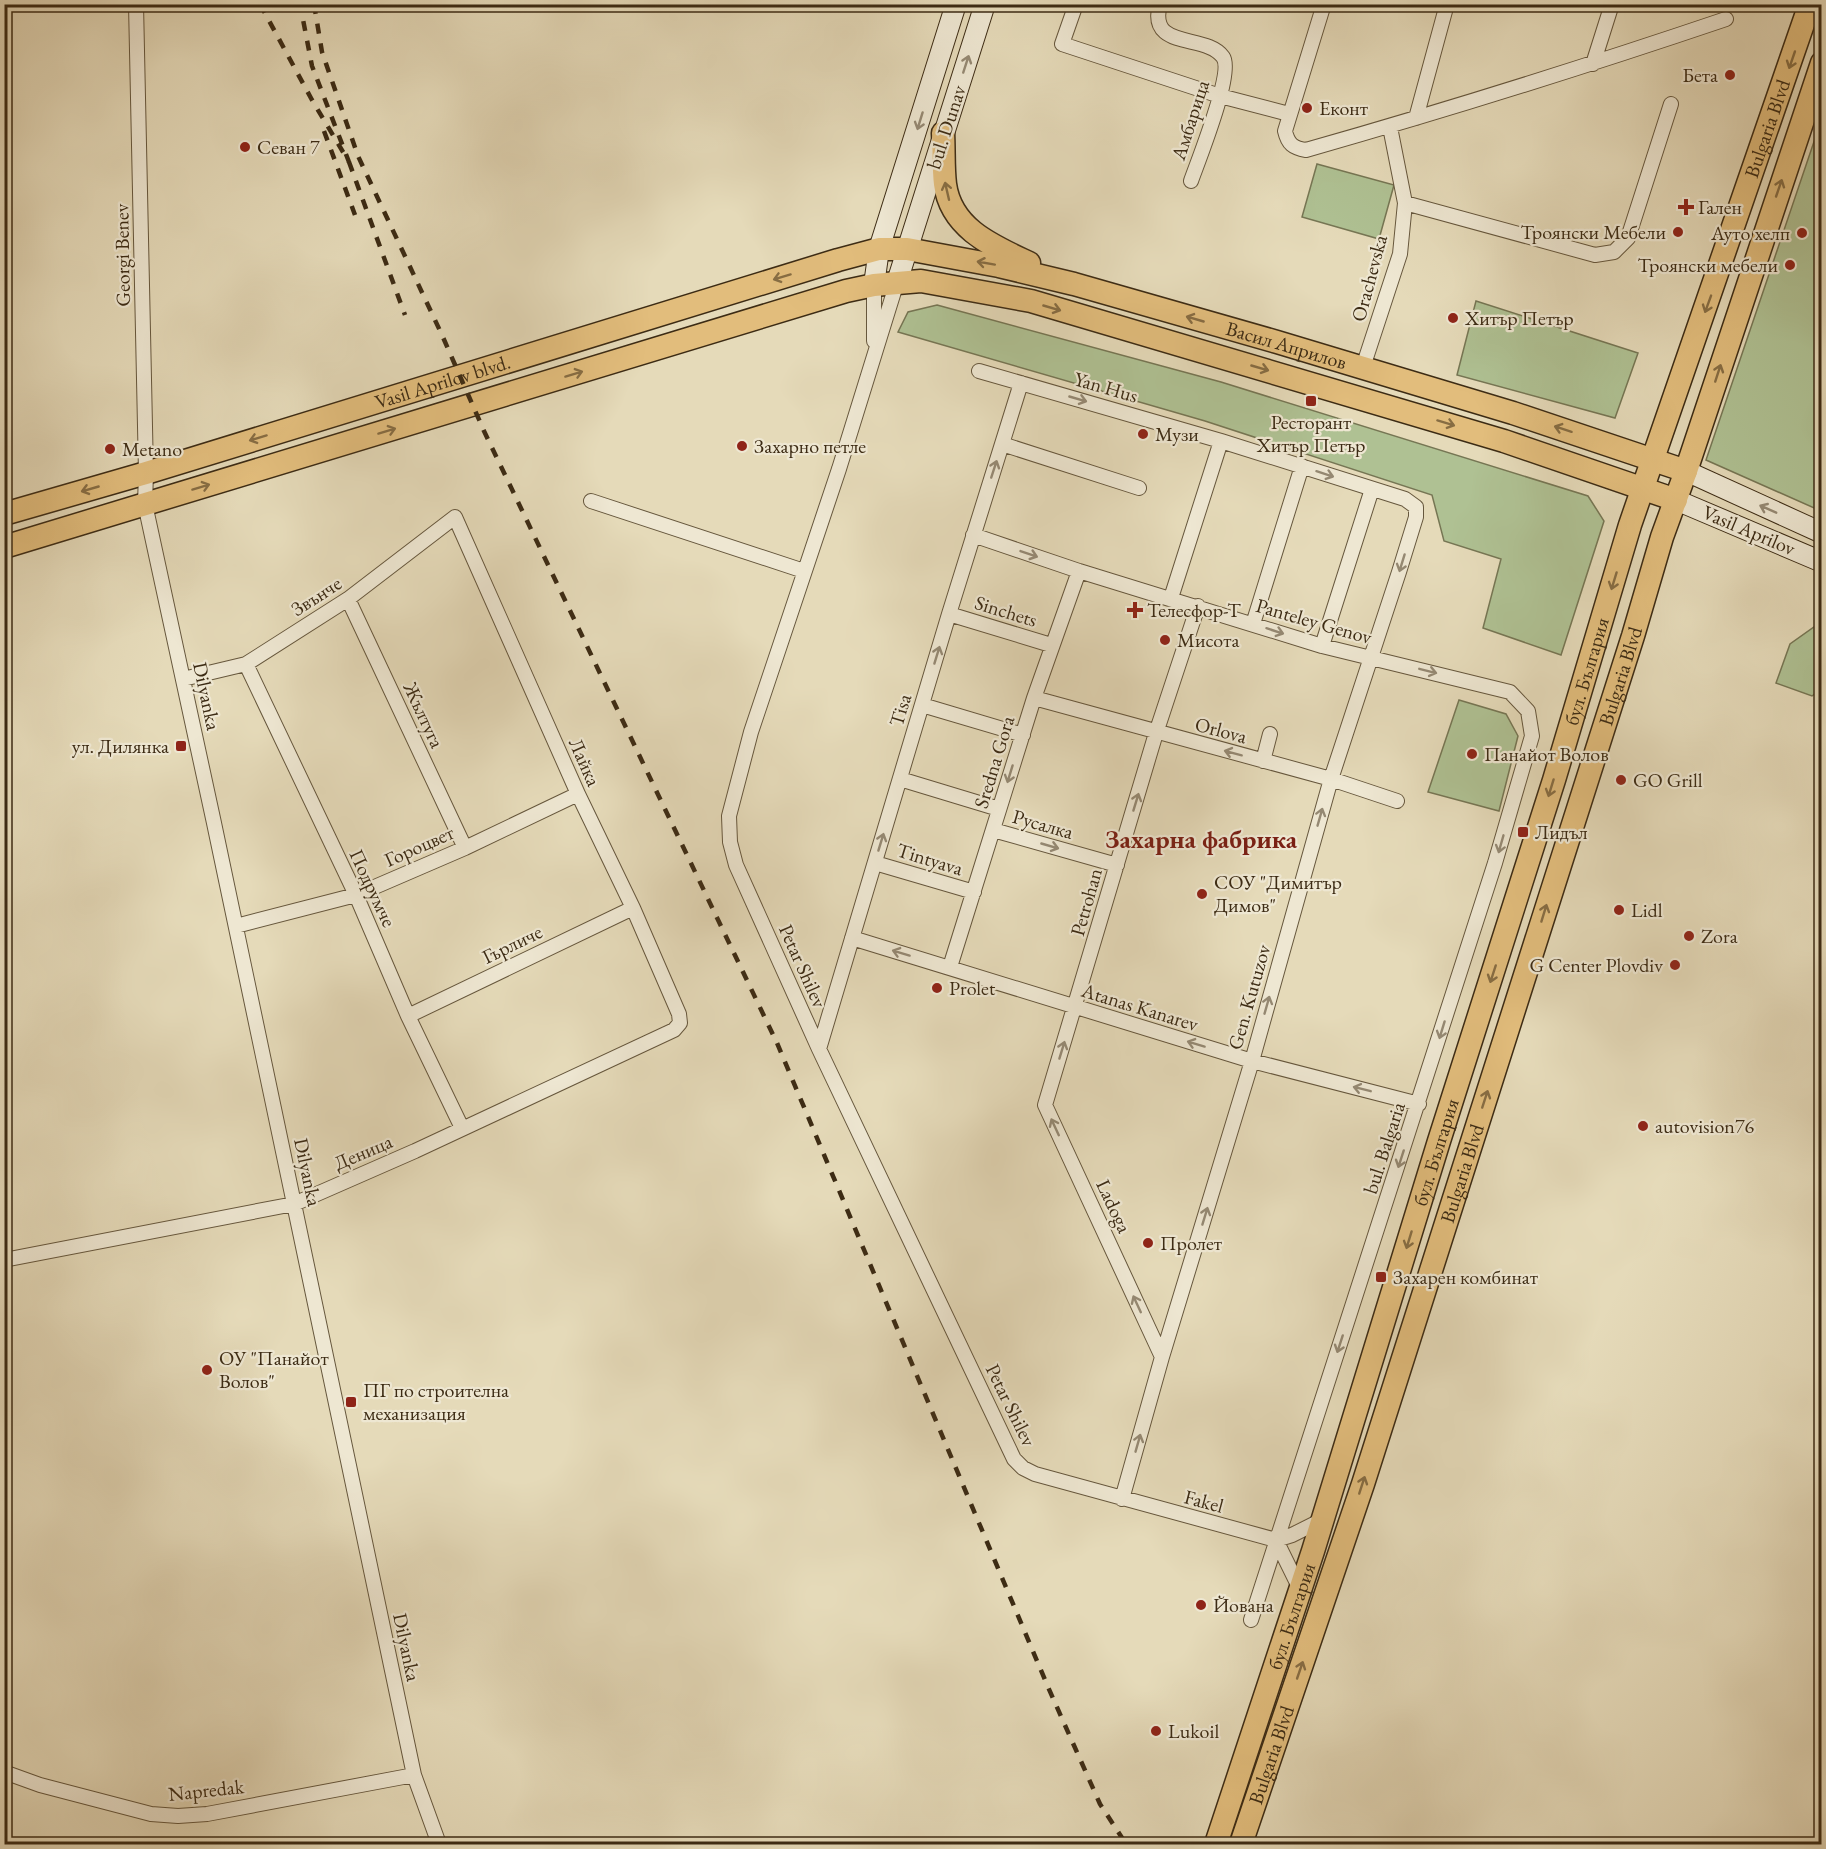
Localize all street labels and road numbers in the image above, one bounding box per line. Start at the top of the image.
street label: Bulgaria Blvd [1738,75,1796,181]
street label: Амбарица [1165,77,1215,164]
street label: bul. Dunav [920,82,972,172]
street label: Georgi Benev [108,203,136,307]
street label: Orachevska [1345,232,1393,324]
street label: Васил Априлов [1223,315,1350,375]
street label: Vasil Aprilov blvd. [372,349,513,415]
street label: Yan Hus [1071,366,1141,408]
street label: Vasil Aprilov [1699,499,1800,561]
street label: Звънче [286,570,346,622]
street label: Sinchets [972,589,1040,633]
street label: Panteley Genov [1253,592,1375,650]
street label: бул. България [1558,614,1615,728]
street label: Bulgaria Blvd [1592,623,1648,729]
street label: Dilyanka [187,659,227,733]
street label: Жълтуга [397,677,451,752]
street label: Tisa [883,691,917,729]
street label: Orlova [1192,711,1250,749]
street label: Sredna Gora [968,713,1020,811]
street label: Лайка [563,734,607,790]
street label: Русалка [1010,803,1076,845]
street label: Гороцвет [380,819,458,873]
street label: Tintyava [894,837,966,881]
street label: Подрумче [344,845,402,931]
street label: Petrohan [1064,865,1108,939]
street label: Гърличе [478,918,547,970]
street label: Petar Shilev [773,920,833,1012]
street label: Gen. Kutuzov [1222,941,1277,1053]
street label: Atanas Kanarev [1078,977,1202,1037]
street label: бул. България [1407,1095,1465,1209]
street label: bul. Balgaria [1357,1099,1411,1197]
street label: Bulgaria Blvd [1434,1120,1490,1226]
street label: Деница [330,1128,396,1176]
street label: Dilyanka [288,1135,328,1209]
street label: Ladoga [1090,1175,1138,1237]
street label: Petar Shilev [980,1359,1042,1451]
street label: Fakel [1182,1483,1227,1519]
street label: бул. България [1262,1559,1321,1673]
street label: Dilyanka [387,1610,427,1684]
street label: Bulgaria Blvd [1242,1702,1300,1808]
street label: Napredak [167,1773,246,1807]

